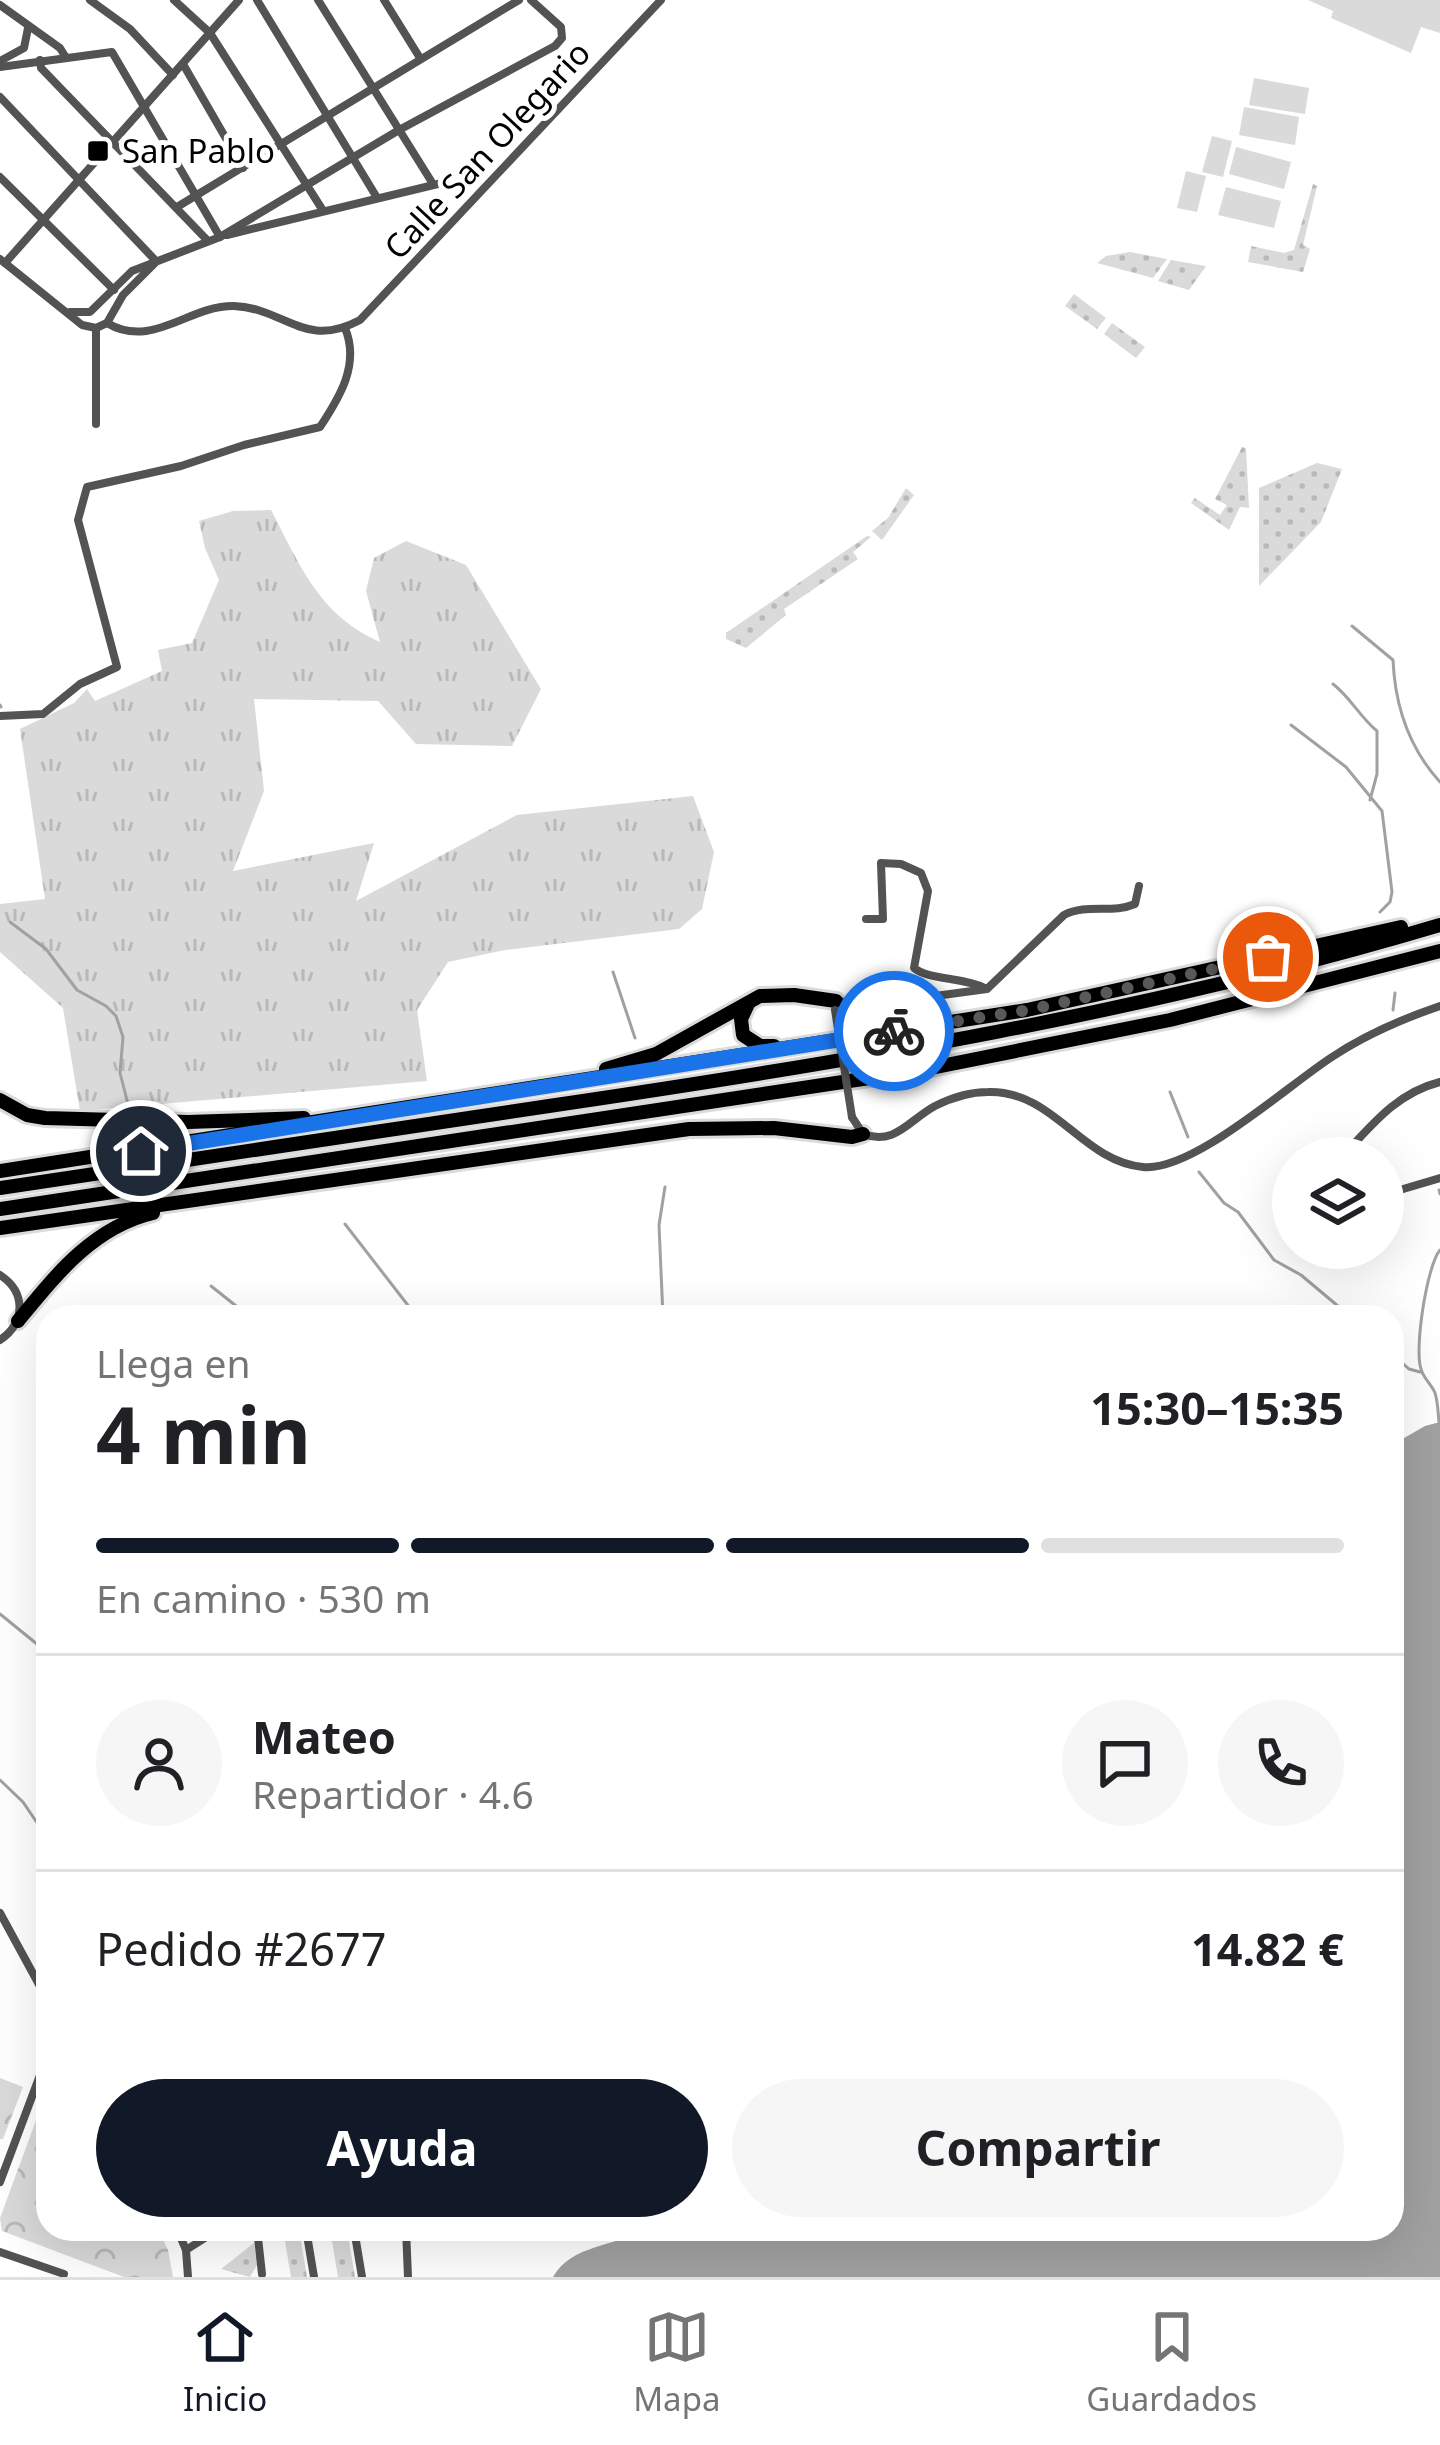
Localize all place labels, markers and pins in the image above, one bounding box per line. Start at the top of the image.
place label: San Pablo [122,128,275,173]
marker: San Pablo [85,138,111,164]
pin [1217,906,1319,1008]
pin [90,1100,192,1202]

